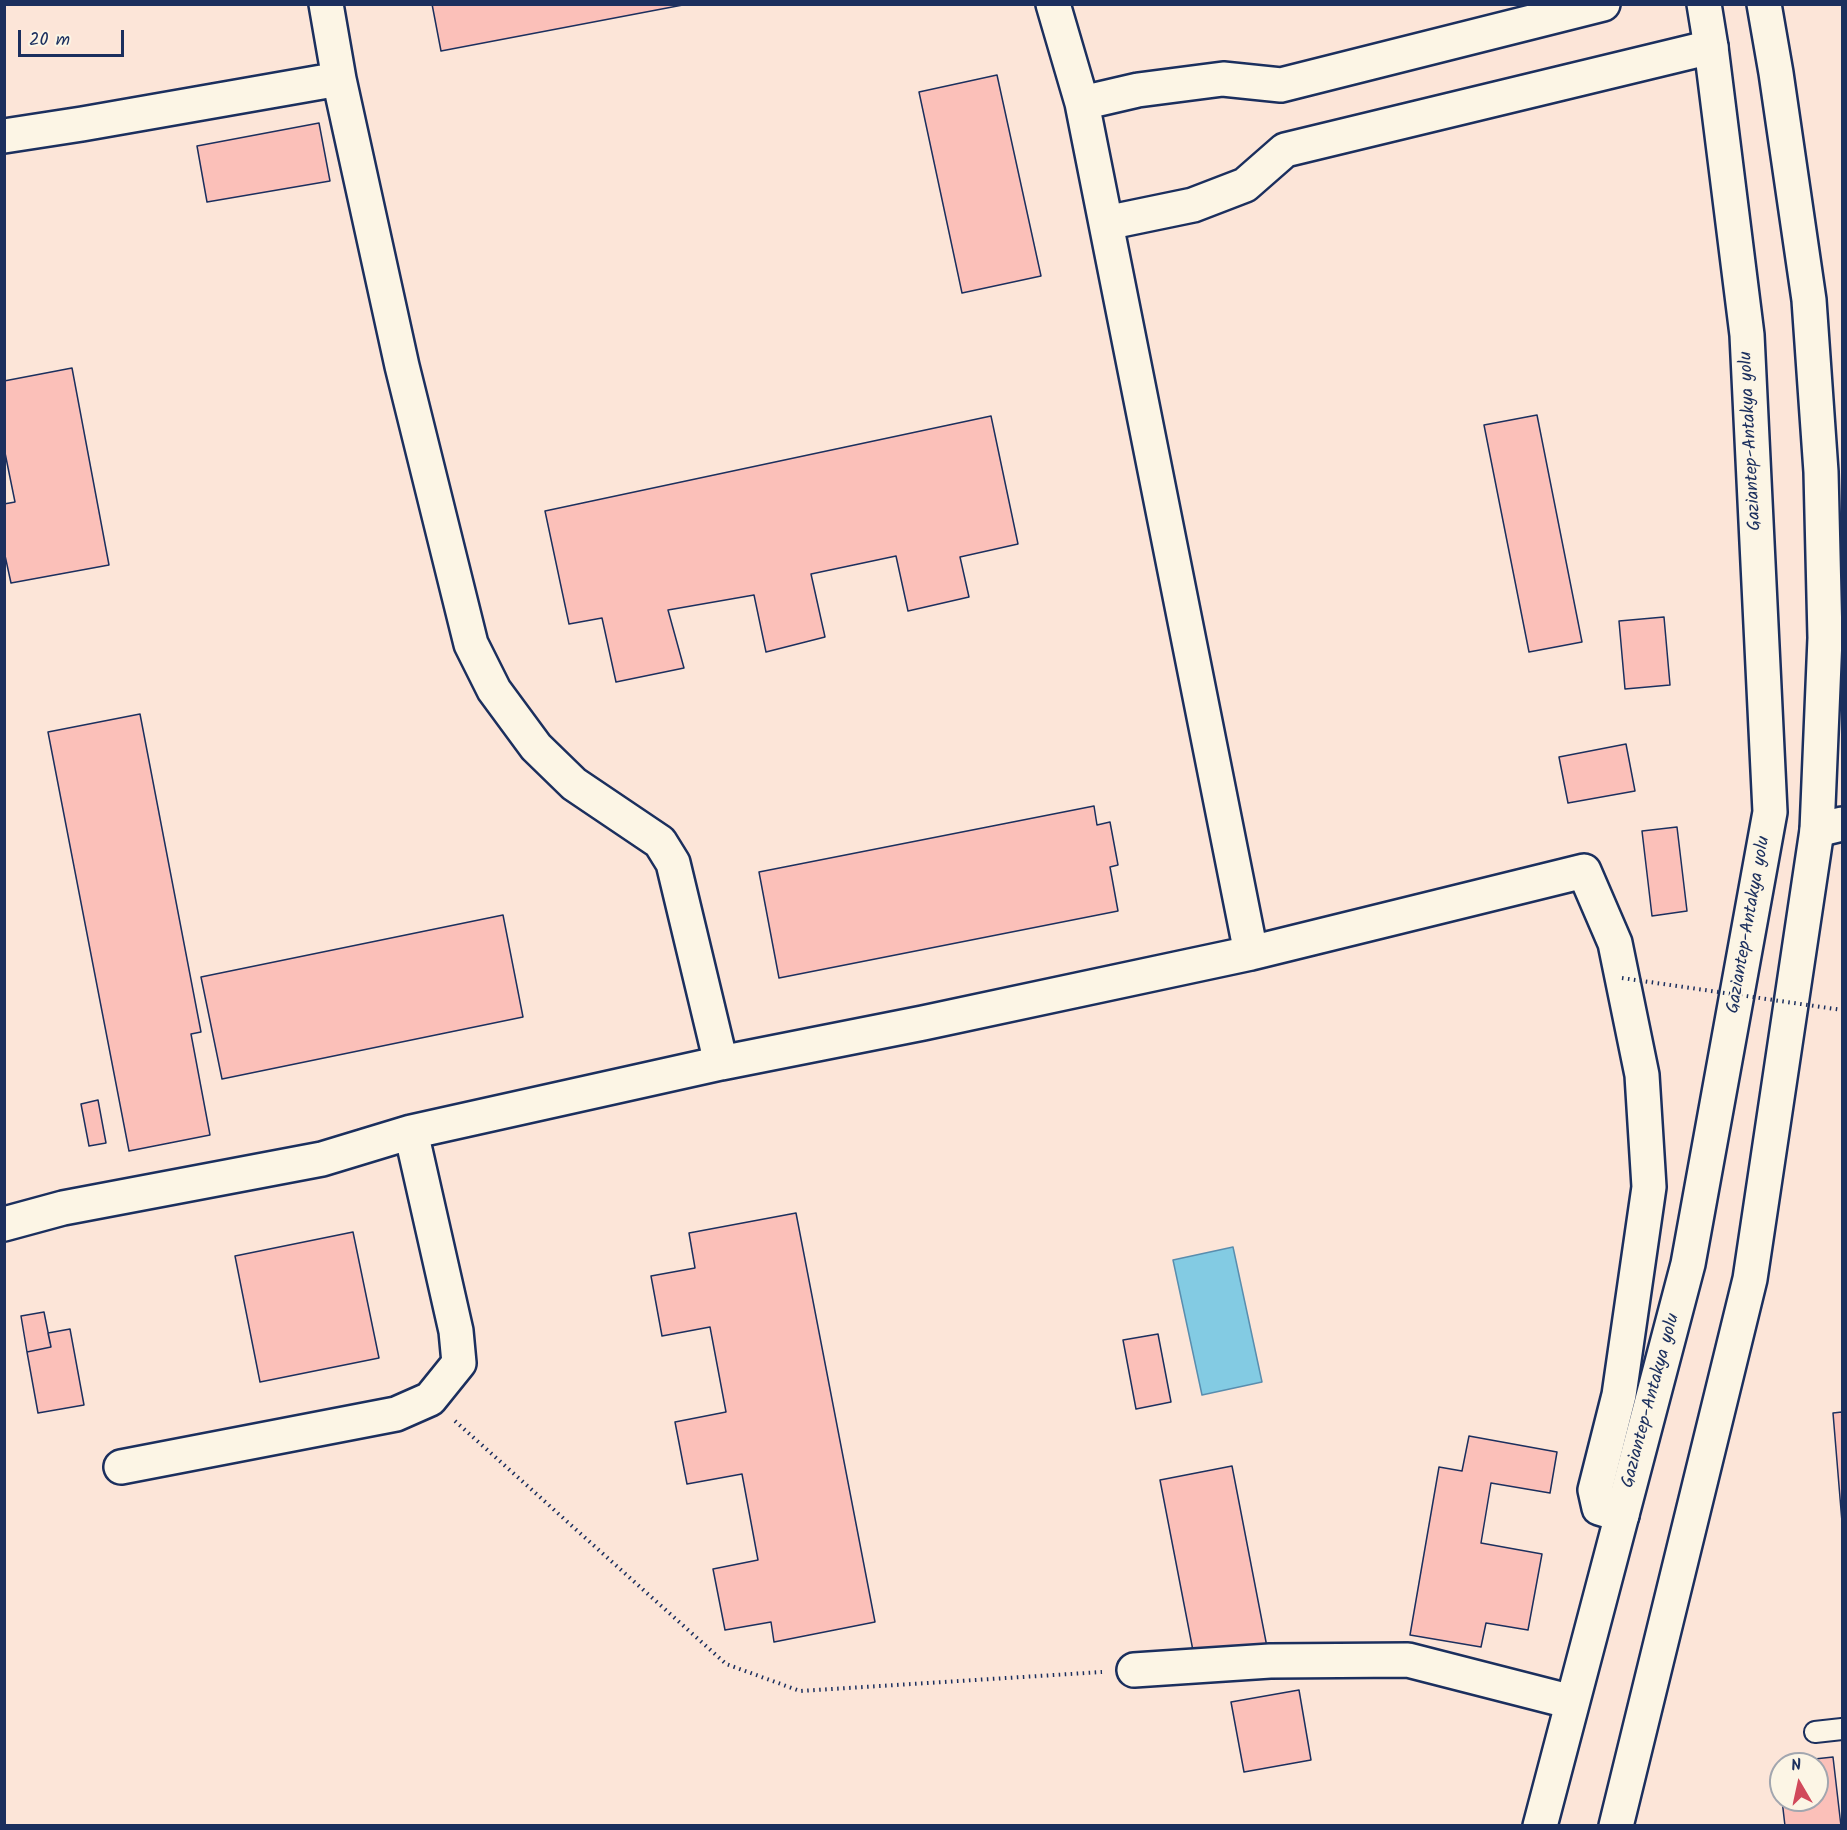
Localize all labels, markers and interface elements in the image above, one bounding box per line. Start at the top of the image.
scale bar [21,18,128,56]
text: 20 m [29,26,70,55]
street label: Gaziantep-Antakya yolu [1737,351,1767,531]
street label: Gaziantep-Antakya yolu [1724,835,1776,1015]
street label: Gaziantep-Antakya yolu [1618,1311,1686,1491]
north arrow [1769,1752,1829,1812]
text: N [1789,1753,1803,1779]

